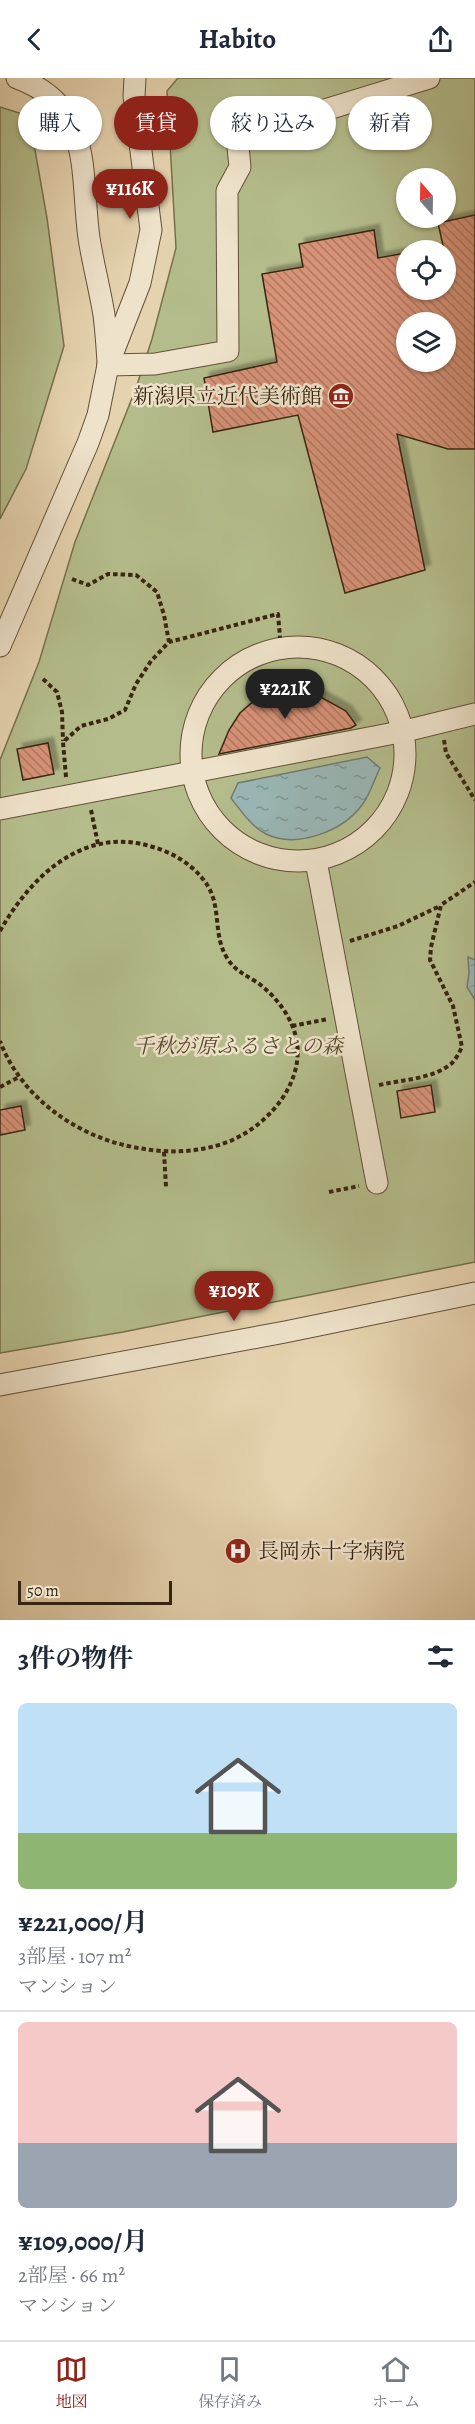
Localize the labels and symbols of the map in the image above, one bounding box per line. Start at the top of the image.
north arrow [396,168,456,228]
pin: ¥116K [88,169,172,220]
museum icon: 新潟県立近代美術館 [326,381,356,411]
place label: 新潟県立近代美術館 [133,382,322,410]
pin: ¥221K [243,669,327,720]
park label: 千秋が原ふるさとの森 [133,1032,345,1060]
pin: ¥109K [192,1271,276,1322]
hospital icon: 長岡赤十字病院 [223,1536,253,1566]
place label: 長岡赤十字病院 [258,1537,405,1565]
scale bar [18,1578,172,1606]

